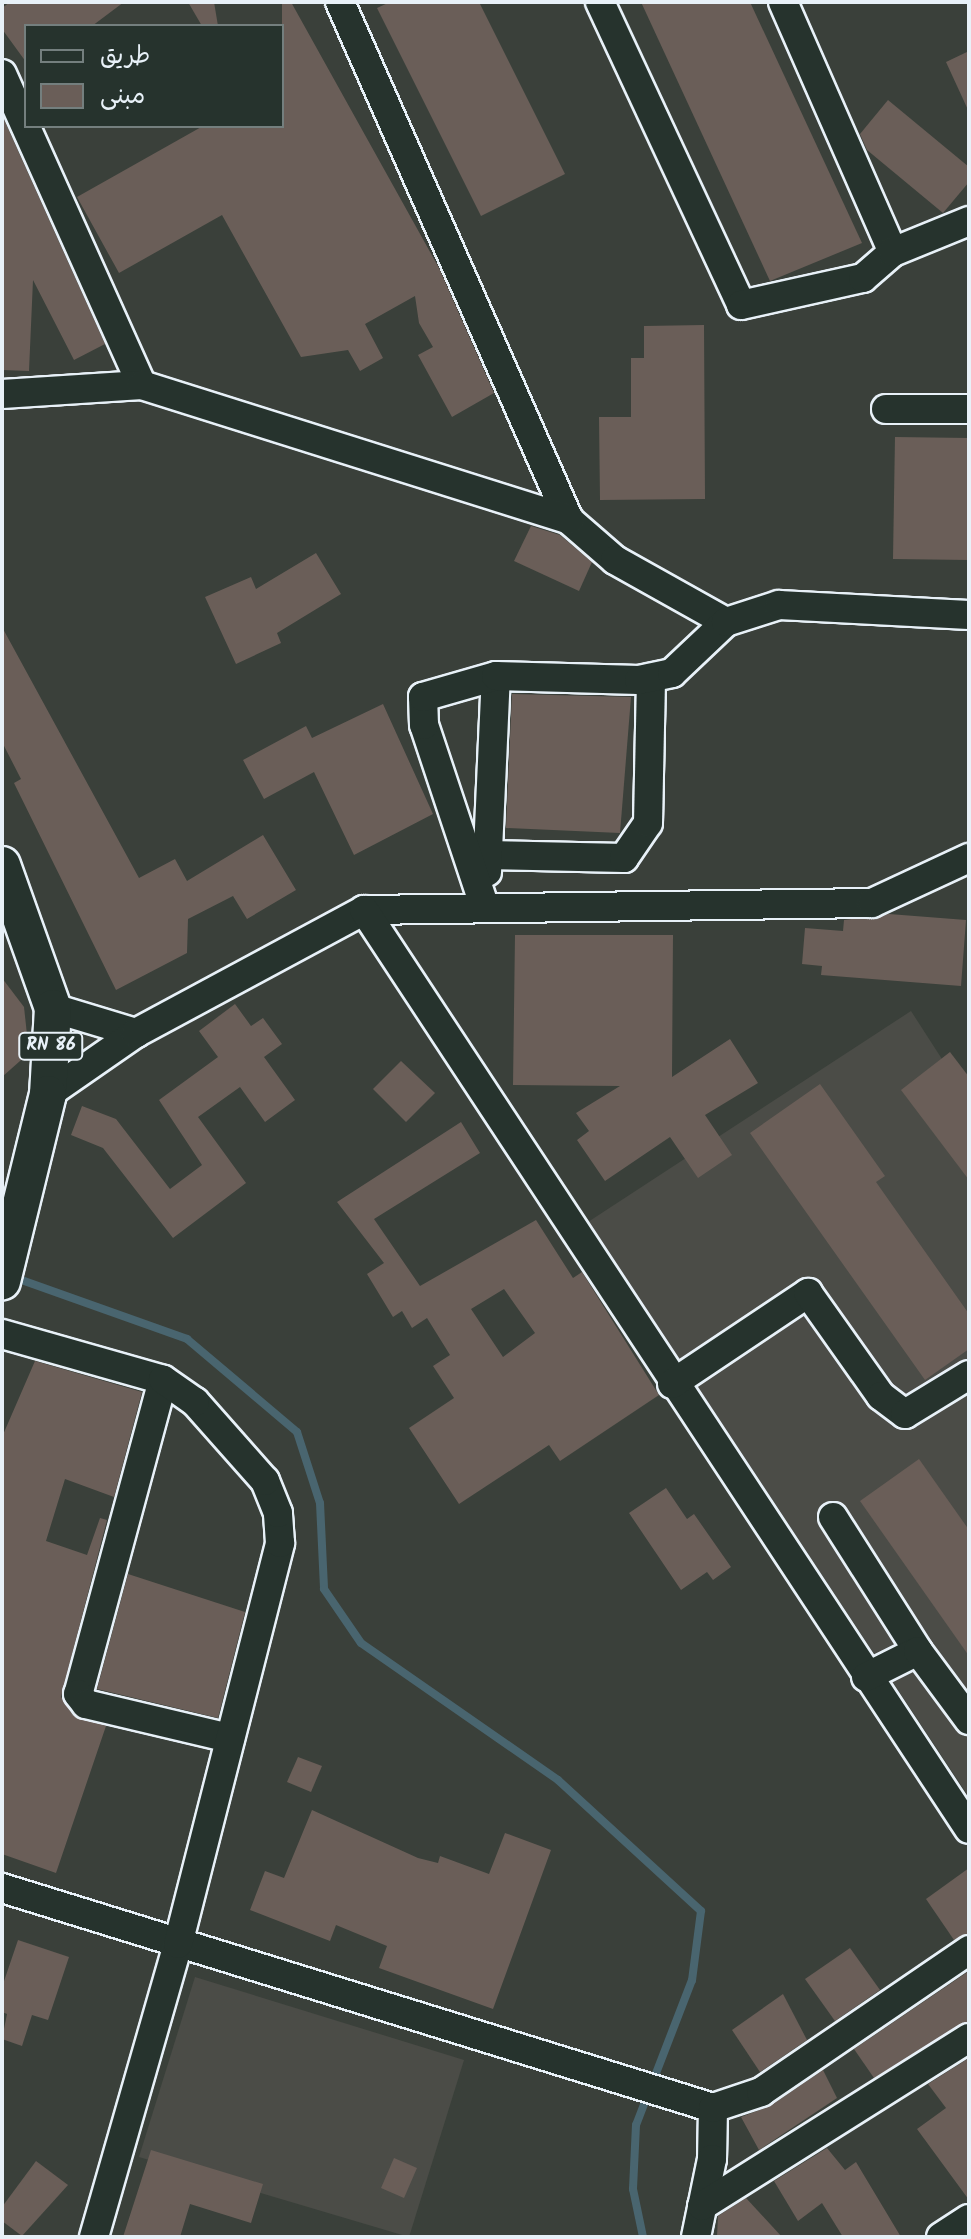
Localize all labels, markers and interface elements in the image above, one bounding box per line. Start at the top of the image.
legend [24,24,284,128]
text: طريق [100,37,150,76]
text: مبنى [100,77,145,116]
road number: RN 86 [17,1032,85,1060]

